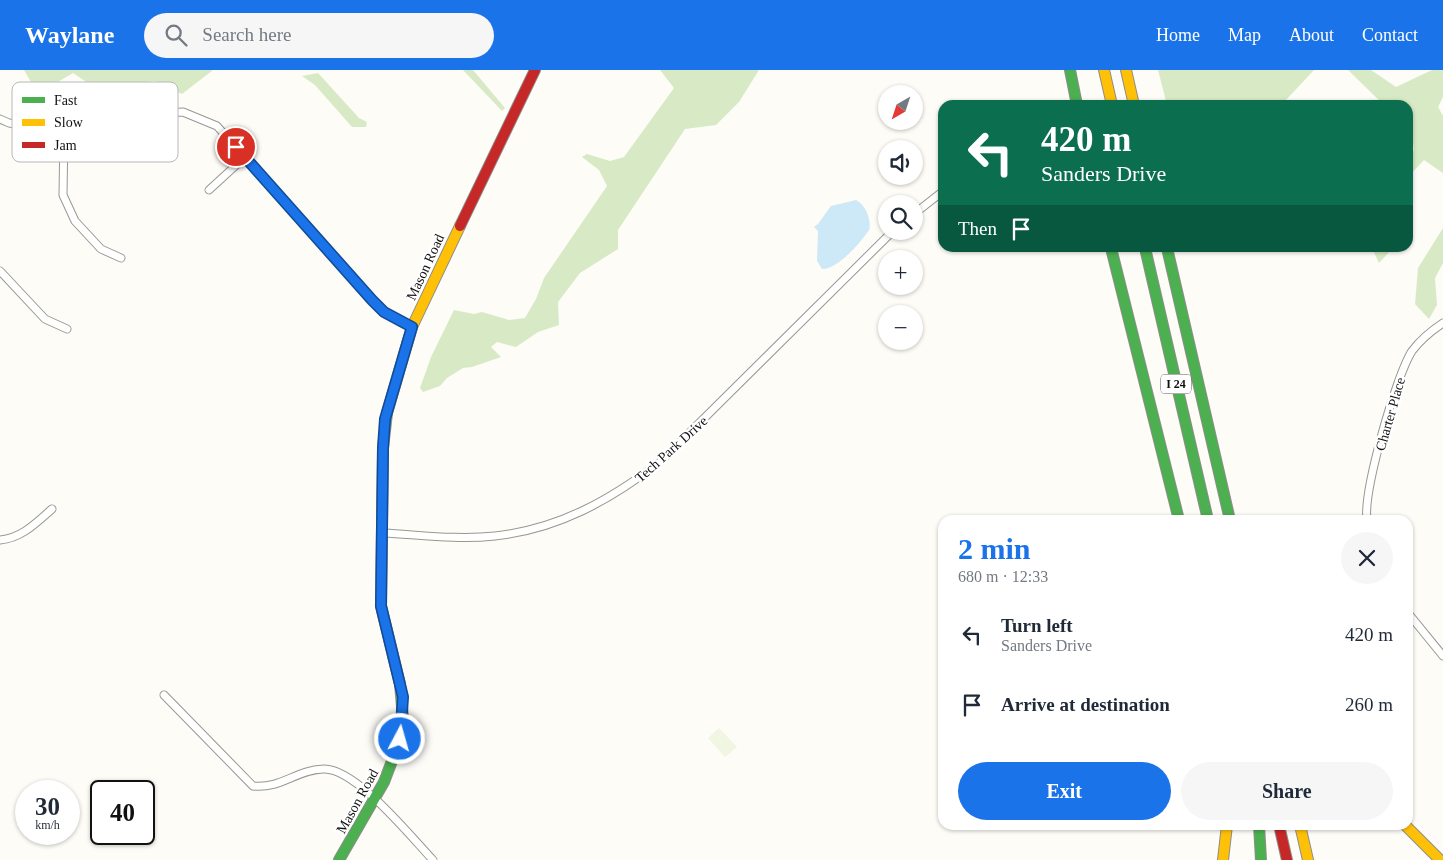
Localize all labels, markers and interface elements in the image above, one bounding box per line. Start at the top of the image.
search box [144,13,494,58]
icon: search [162,21,190,49]
text: Waylane [25,22,114,48]
text: Search here [202,24,291,45]
text: Home [1156,25,1200,45]
text: Map [1228,25,1261,45]
text: About [1289,25,1334,45]
text: Contact [1362,25,1418,45]
legend [12,82,178,162]
north arrow [878,85,922,130]
map controls [878,85,923,350]
text: Fast [54,93,77,108]
text: Slow [54,115,84,130]
icon: left [958,120,1023,185]
text: 420 m [1041,120,1131,159]
pin [215,126,257,168]
icon: arrive [222,133,250,161]
text: Jam [54,138,77,153]
button: sound [878,140,923,185]
text: Sanders Drive [1041,161,1166,186]
button: search [878,195,923,240]
icon: arrive [1007,215,1035,243]
text: Then [958,218,997,239]
street label: Mason Road [404,232,447,303]
button: + [878,250,923,295]
button: − [878,305,923,350]
road number: I 24 [1161,374,1191,394]
street label: Charter Place [1373,376,1408,453]
street label: Tech Park Drive [632,413,710,486]
text: 2 min [958,532,1031,565]
button: close [1341,532,1393,584]
text: 680 m · 12:33 [958,568,1048,585]
text: Turn left [1001,615,1073,636]
icon: left [958,621,986,649]
text: 420 m [1345,624,1393,645]
text: Sanders Drive [1001,637,1092,654]
icon: arrive [958,691,986,719]
text: Arrive at destination [1001,694,1170,715]
text: 260 m [1345,694,1393,715]
position arrow [373,712,425,764]
button: Exit [958,762,1171,820]
button: Share [1181,762,1393,820]
street label: Mason Road [334,766,381,836]
speed limit sign: 40 [90,780,155,845]
text: 30 [35,793,60,820]
text: km/h [35,818,60,832]

